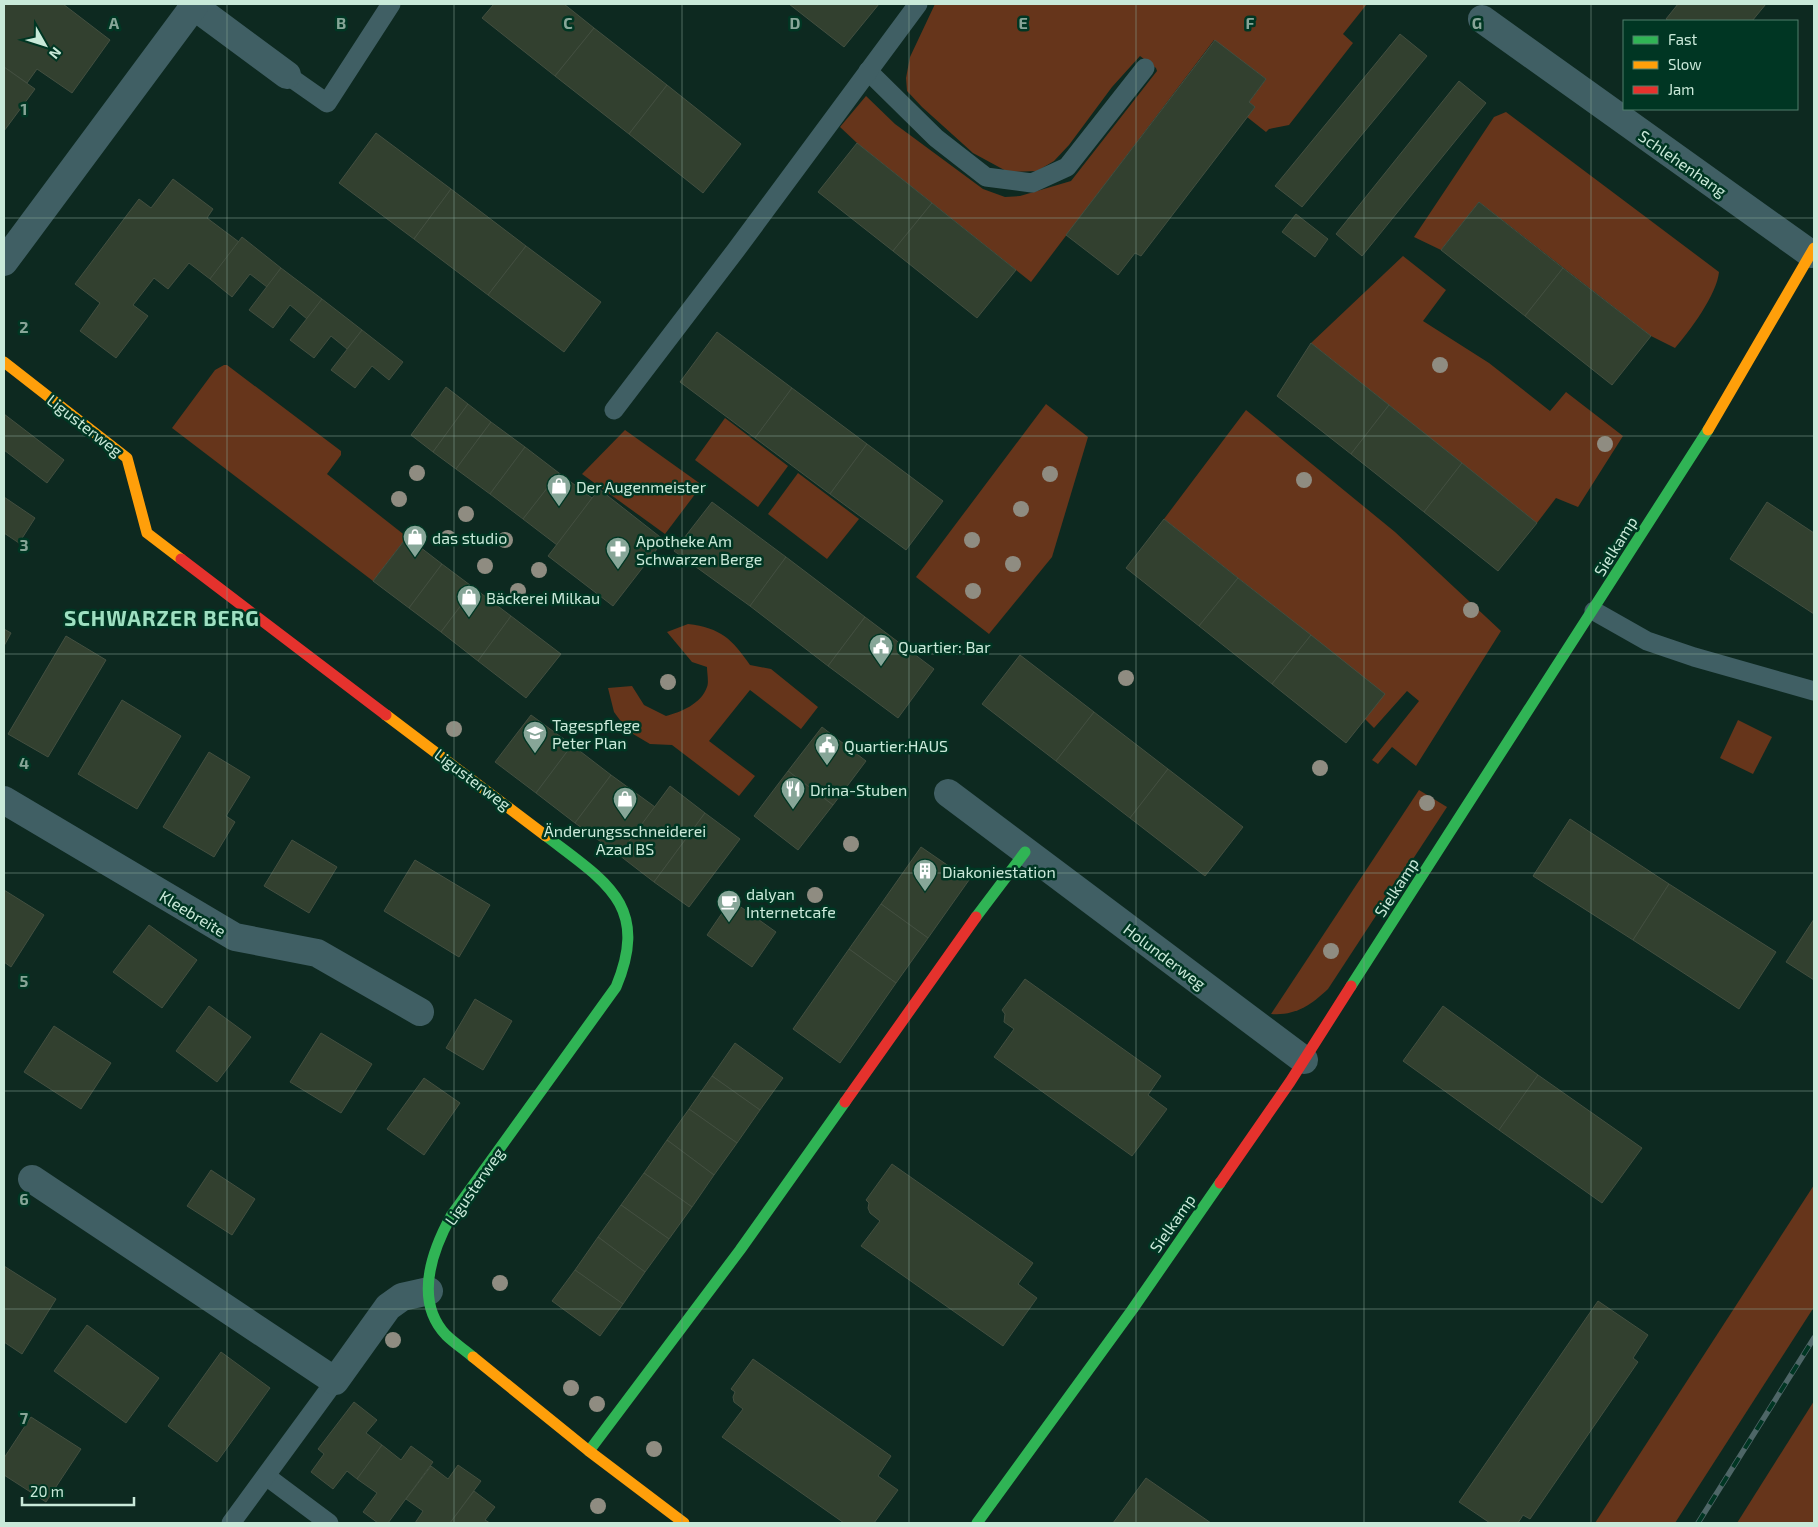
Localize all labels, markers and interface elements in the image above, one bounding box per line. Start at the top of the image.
text: A [109,13,120,32]
text: B [336,13,346,32]
text: C [563,13,573,32]
text: D [790,13,801,32]
text: E [1018,13,1028,32]
text: F [1246,13,1255,32]
text: G [1472,13,1482,32]
north arrow [20,20,70,70]
legend [1623,20,1798,110]
text: Fast [1668,30,1698,48]
text: N [46,44,65,63]
text: Slow [1668,55,1702,73]
text: Jam [1668,80,1694,98]
text: 1 [21,99,27,118]
street label: Schlehenhang [1635,126,1731,200]
text: 2 [19,317,29,336]
street label: Ligusterweg [44,390,126,460]
shop icon: Der Augenmeister [546,473,572,507]
place label: Der Augenmeister [576,477,707,496]
street label: Sielkamp [1589,513,1641,579]
shop icon: das studio [402,524,428,558]
place label: das studio [432,528,507,547]
place label: Apotheke Am Schwarzen Berge [636,531,762,568]
text: 3 [19,535,29,554]
pharmacy icon: Apotheke Am Schwarzen Berge [605,536,631,570]
shop icon: Bäckerei Milkau [456,584,482,618]
place label: Bäckerei Milkau [486,588,600,607]
district label: SCHWARZER BERG [64,605,260,630]
public building icon: Quartier: Bar [868,633,894,667]
place label: Quartier: Bar [898,637,991,657]
place label: Tagespflege Peter Plan [552,715,640,752]
school or university icon: Tagespflege Peter Plan [522,720,548,754]
public building icon: Quartier:HAUS [814,732,840,766]
place label: Quartier:HAUS [844,736,948,756]
street label: Ligusterweg [431,744,515,814]
text: 4 [19,753,29,772]
restaurant icon: Drina-Stuben [780,776,806,810]
place label: Drina-Stuben [810,780,907,799]
shop icon: Änderungsschneiderei Azad BS [612,786,638,820]
place label: Änderungsschneiderei Azad BS [544,821,706,858]
street label: Sielkamp [1370,854,1422,920]
building icon: Diakoniestation [912,858,938,892]
place label: Diakoniestation [942,862,1056,881]
place label: dalyan Internetcafe [746,884,836,921]
street label: Kleebreite [156,886,230,940]
cafe icon: dalyan Internetcafe [716,889,742,923]
street label: Holunderweg [1120,919,1210,993]
text: 5 [20,971,29,990]
street label: Ligusterweg [440,1144,508,1228]
text: 6 [19,1189,29,1208]
street label: Sielkamp [1145,1190,1199,1256]
text: 7 [20,1408,29,1427]
scale bar [22,1474,135,1506]
text: 20 m [30,1482,64,1500]

